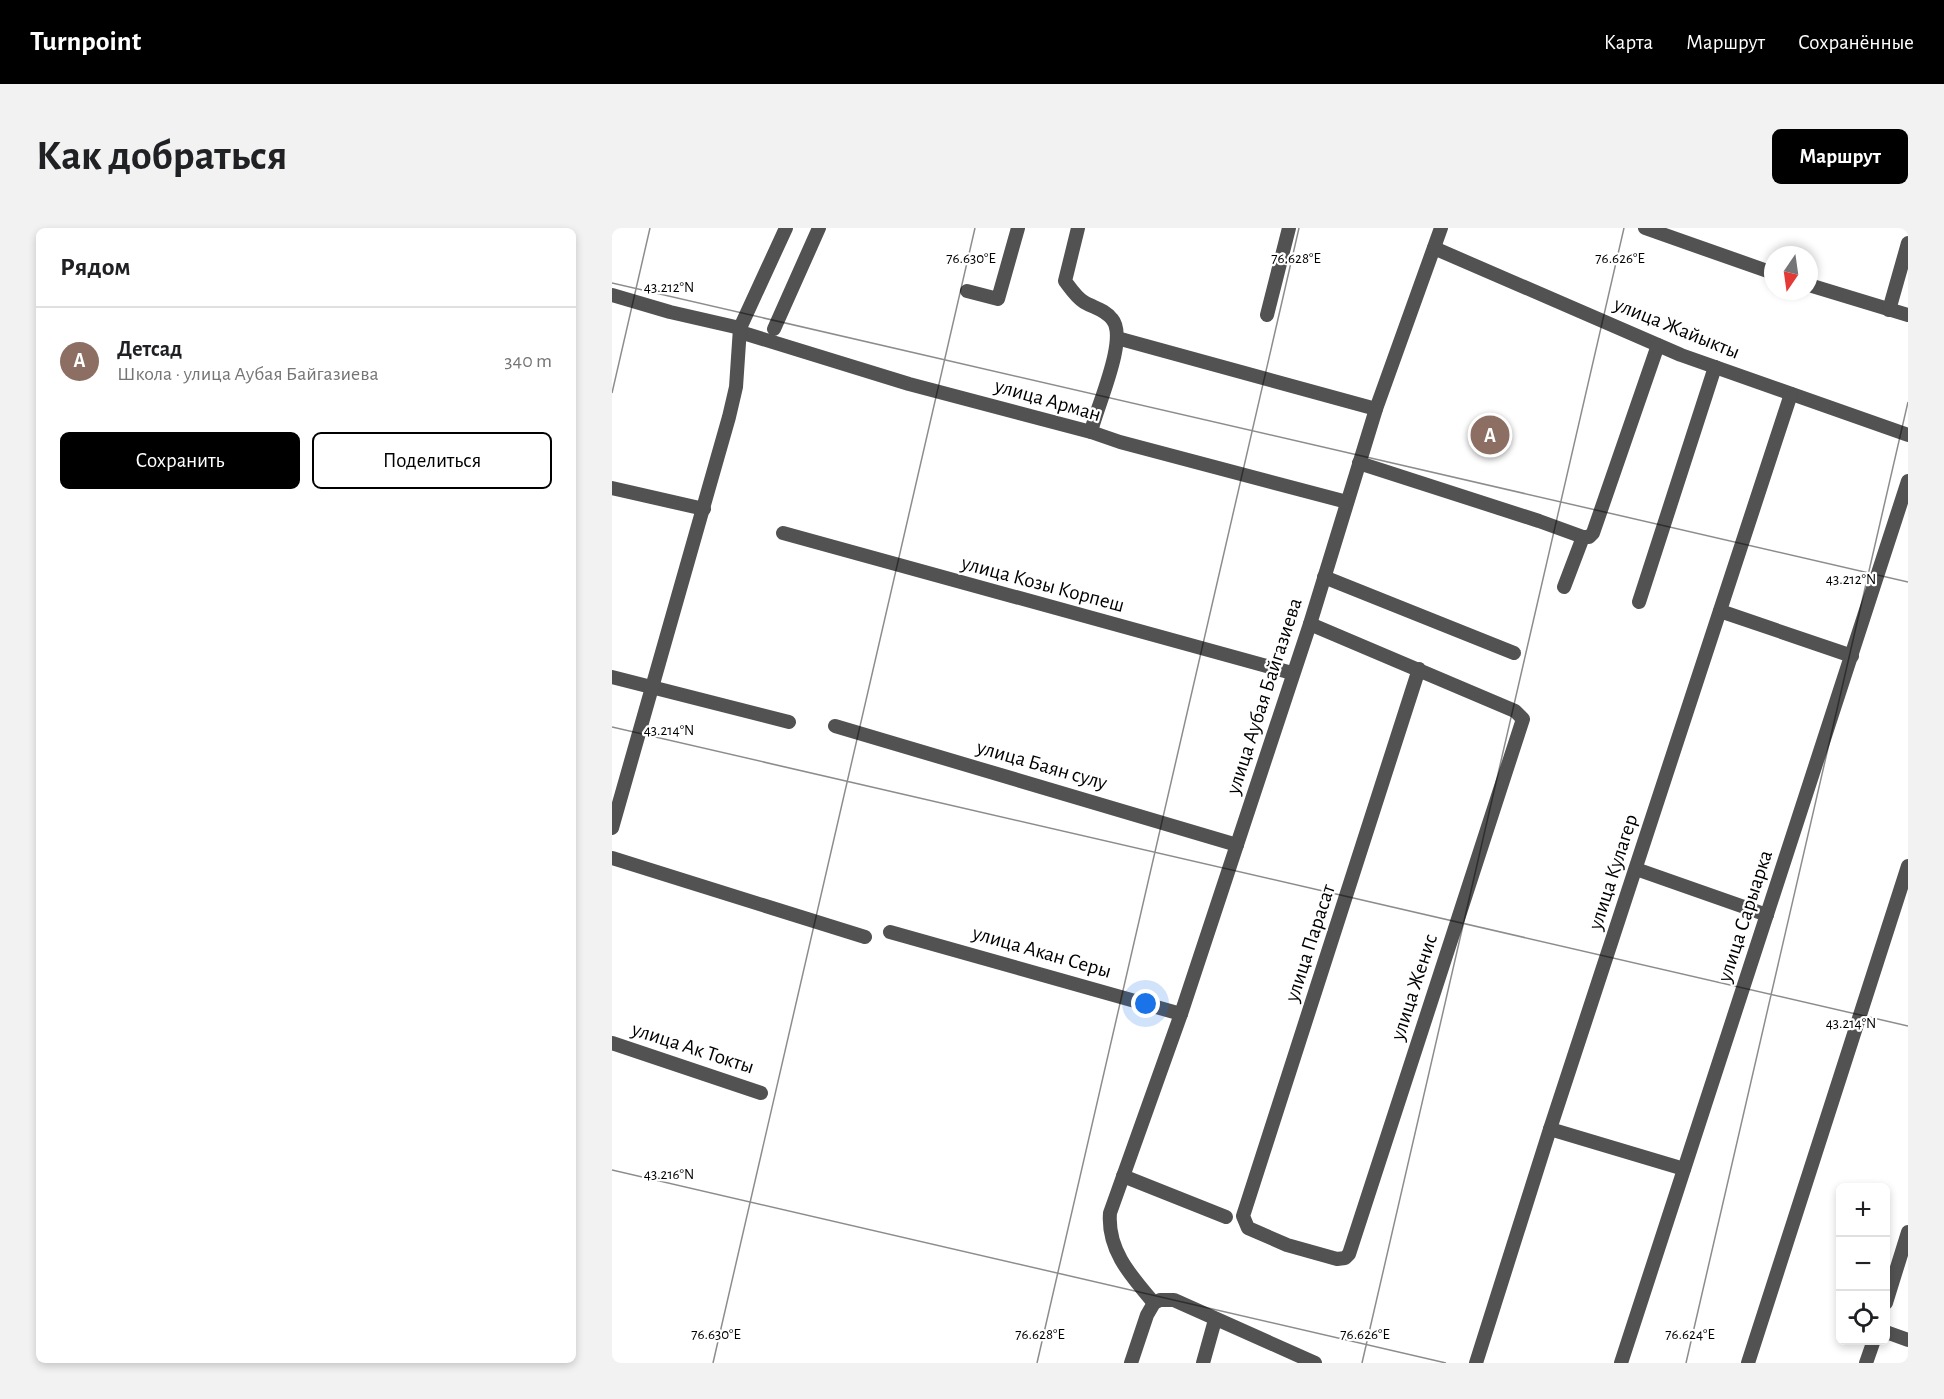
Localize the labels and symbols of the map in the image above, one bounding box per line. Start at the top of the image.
north arrow [1764,246,1818,300]
text: 76.630°E [946,251,996,266]
text: 76.628°E [1271,251,1321,266]
text: 76.626°E [1595,251,1645,266]
text: 43.212°N [644,280,694,295]
street label: улица Жайыкты [1610,293,1743,363]
street label: улица Арман [992,375,1103,425]
pin: A [1470,412,1510,458]
street label: улица Козы Корпеш [958,552,1127,616]
text: 43.212°N [1826,572,1876,587]
street label: улица Аубая Байгазиева [1222,595,1306,798]
text: 43.214°N [644,723,694,738]
street label: улица Баян сулу [973,736,1110,794]
street label: улица Кулагер [1584,812,1642,933]
street label: улица Сарыарка [1714,847,1776,985]
street label: улица Парасат [1281,881,1339,1005]
street label: улица Акан Серы [969,922,1114,982]
street label: улица Женис [1387,931,1441,1044]
your location [1131,989,1160,1018]
text: 43.214°N [1826,1016,1876,1031]
street label: улица Ак Токты [628,1018,757,1078]
text: 43.216°N [644,1167,694,1182]
text: 76.630°E [691,1327,741,1342]
text: 76.628°E [1015,1327,1065,1342]
text: 76.626°E [1340,1327,1390,1342]
text: 76.624°E [1665,1327,1715,1342]

